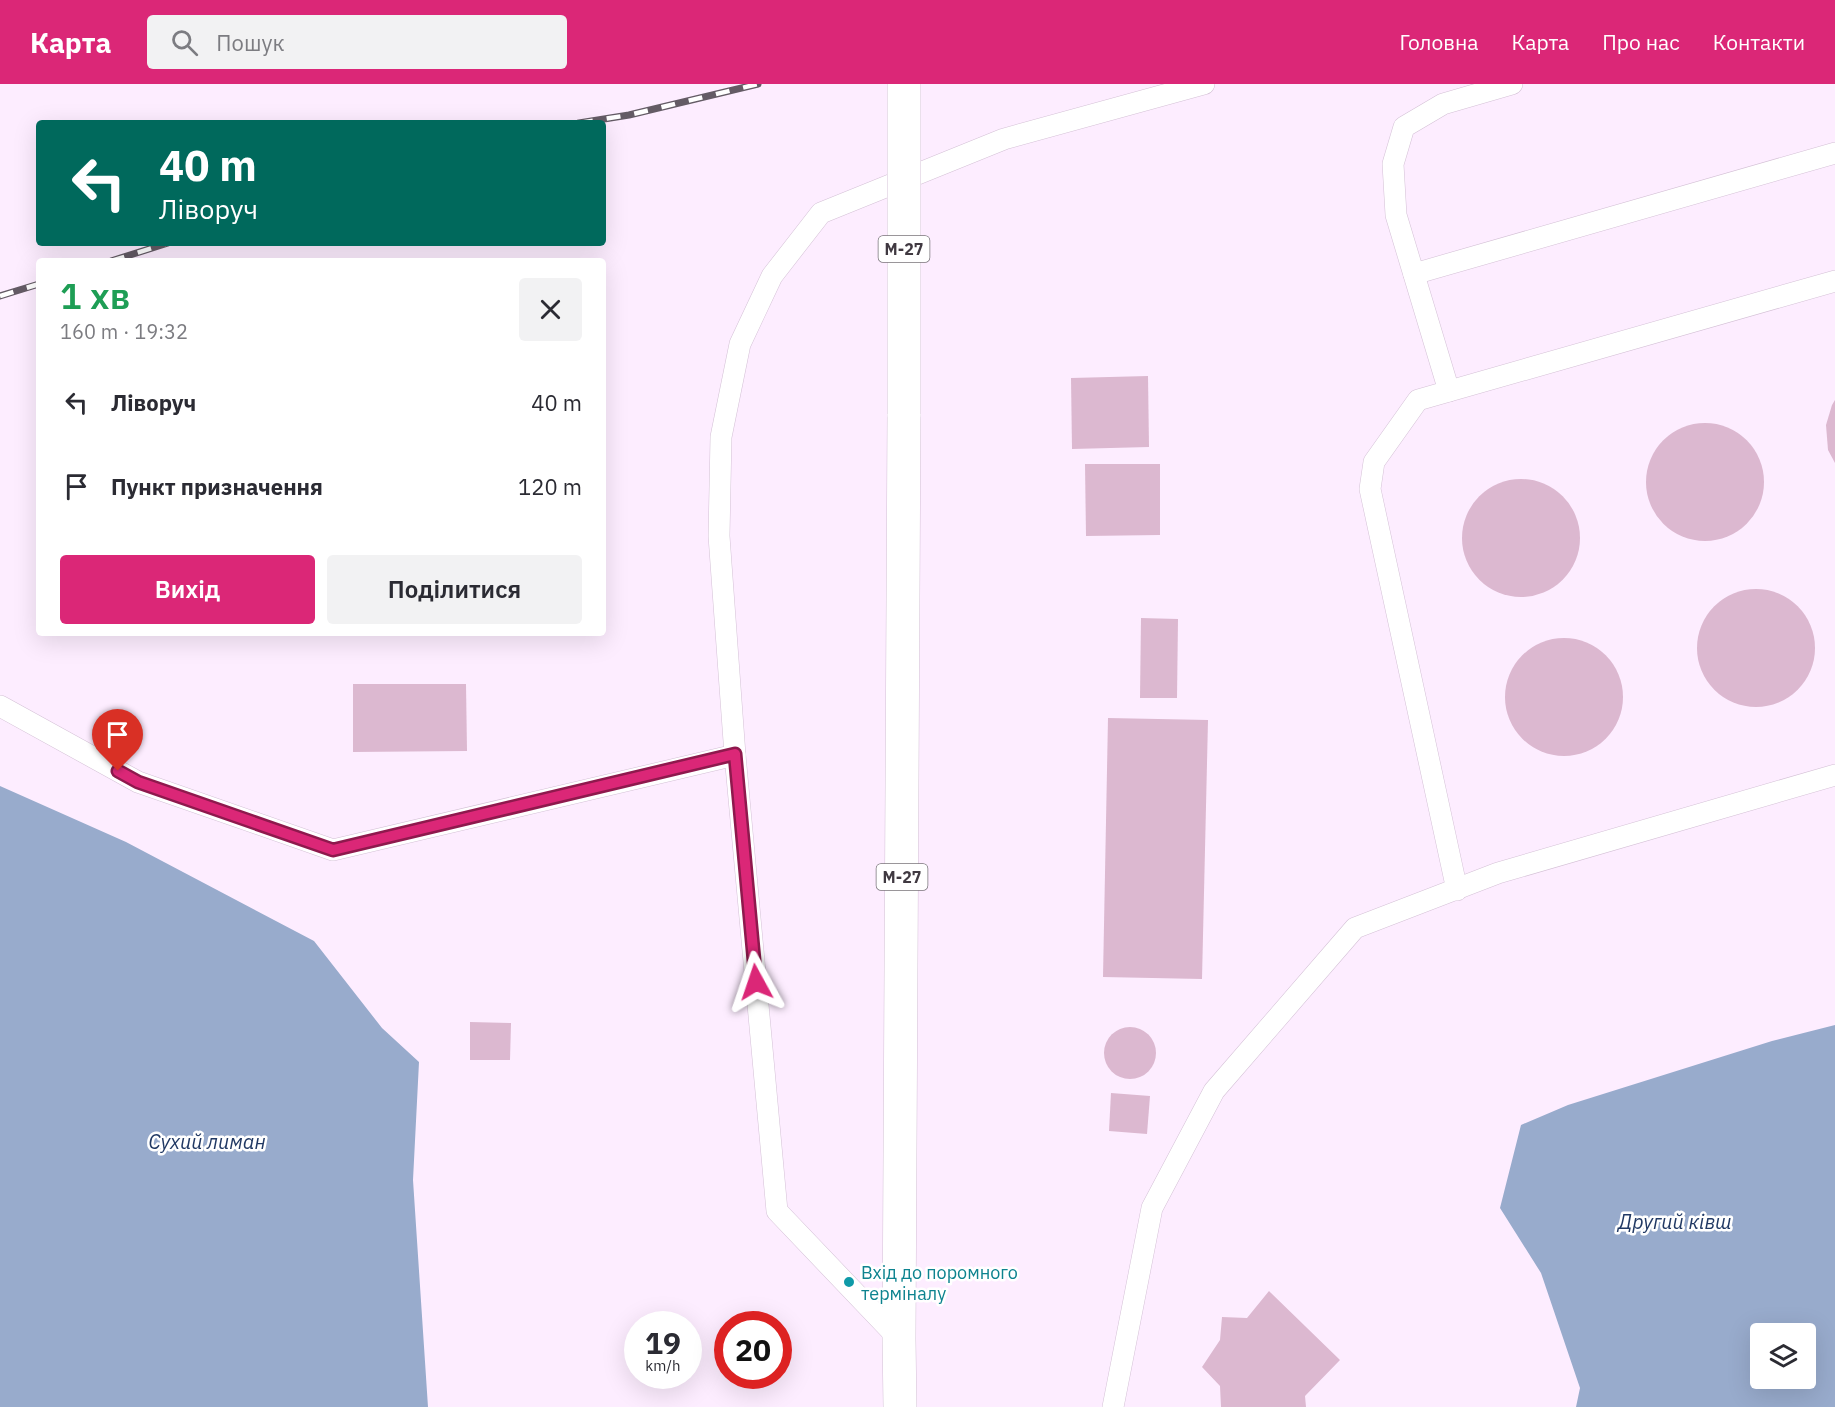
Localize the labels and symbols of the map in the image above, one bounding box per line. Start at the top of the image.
road number: М-27 [878,236,930,262]
pin [92,709,143,771]
road number: М-27 [876,864,928,890]
position arrow [724,950,788,1014]
water label: Сухий лиман [148,1128,266,1155]
water label: Другий ківш [1616,1208,1732,1235]
place label: Вхід до поромного терміналу [861,1261,1018,1305]
marker: Вхід до поромного терміналу [842,1275,856,1289]
speed limit sign: 20 [714,1311,792,1389]

